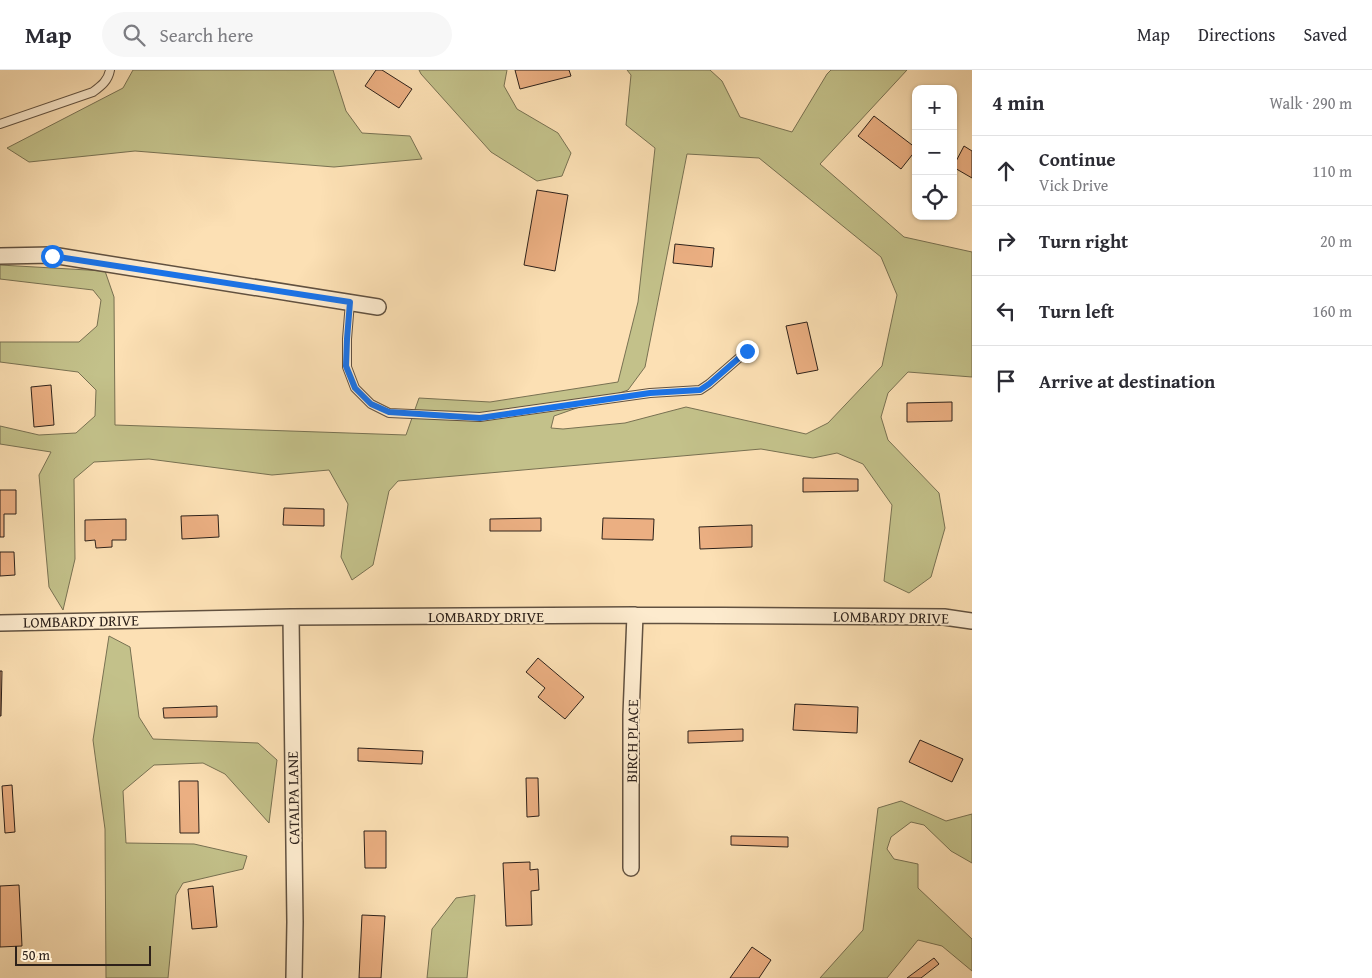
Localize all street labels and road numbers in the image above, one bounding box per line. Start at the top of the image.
street label: LOMBARDY DRIVE [833,605,949,629]
street label: LOMBARDY DRIVE [428,606,544,627]
street label: LOMBARDY DRIVE [23,609,139,633]
street label: BIRCH PLACE [621,699,643,783]
street label: CATALPA LANE [282,751,304,845]

